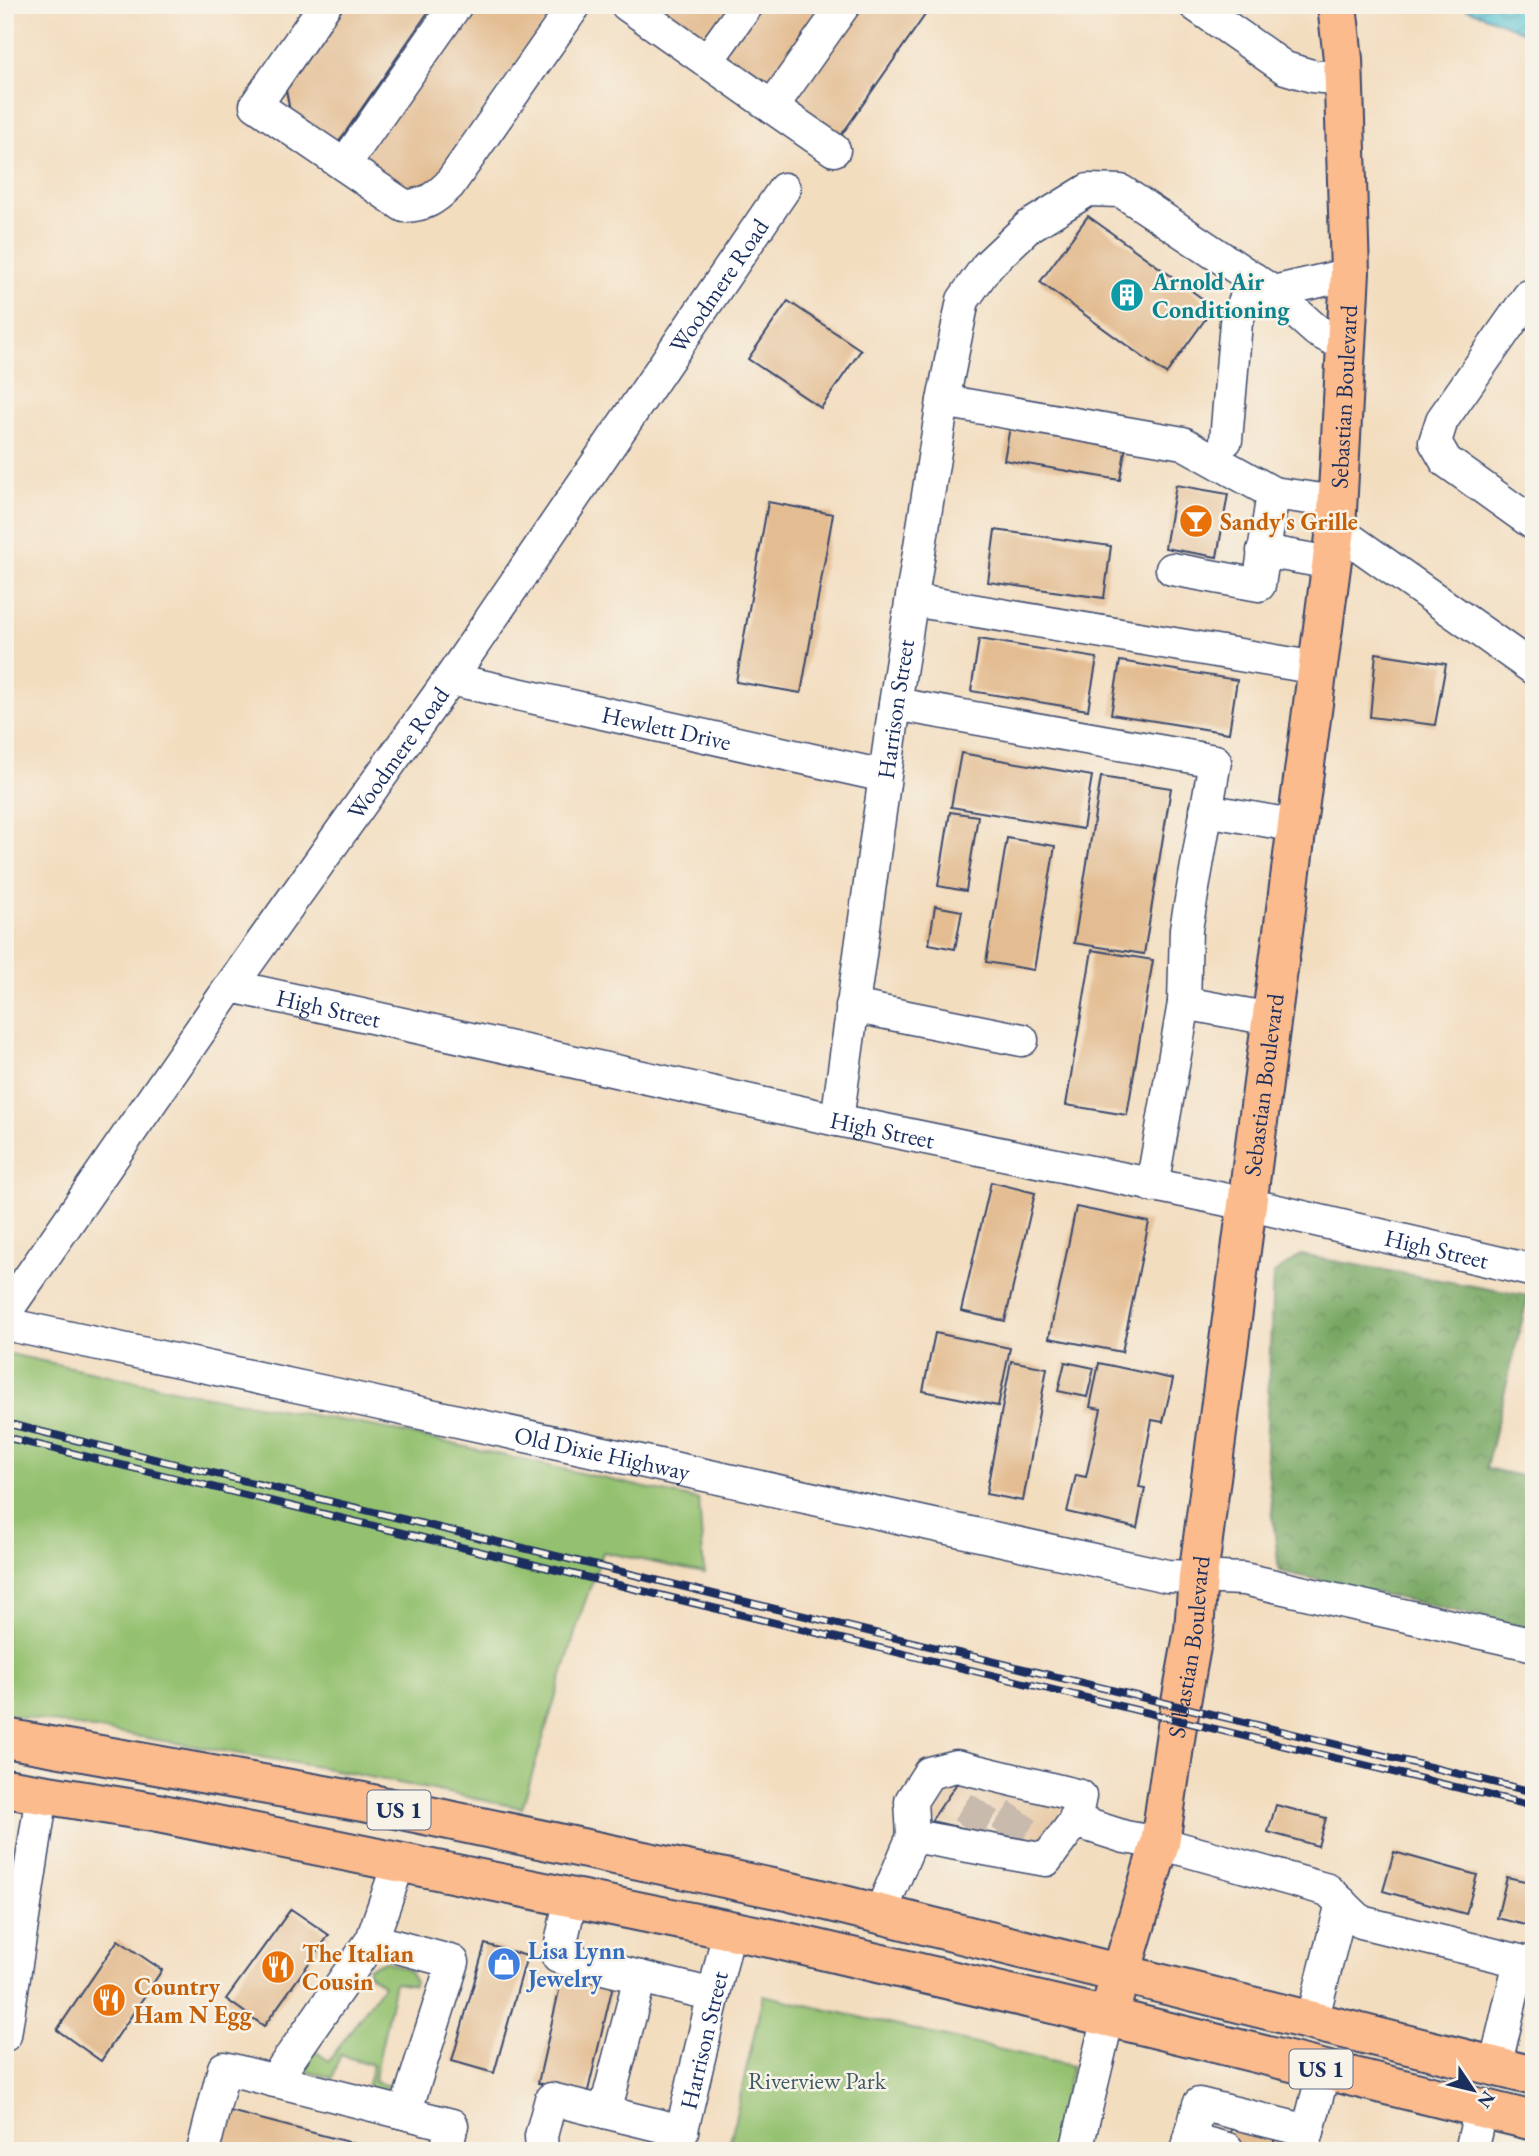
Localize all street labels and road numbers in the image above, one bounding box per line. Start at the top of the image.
street label: Woodmere Road [662,211,776,359]
street label: Sebastian Boulevard [1323,303,1364,489]
street label: Harrison Street [869,636,921,781]
street label: Woodmere Road [339,680,456,825]
street label: Hewlett Drive [599,698,734,757]
street label: High Street [274,981,384,1034]
street label: Sebastian Boulevard [1235,991,1290,1178]
street label: High Street [827,1104,938,1155]
street label: High Street [1382,1221,1492,1276]
street label: Old Dixie Highway [512,1418,694,1487]
street label: Sebastian Boulevard [1160,1553,1216,1740]
road number: US 1 [368,1790,430,1829]
street label: Harrison Street [672,1967,734,2112]
road number: US 1 [1290,2050,1352,2088]

